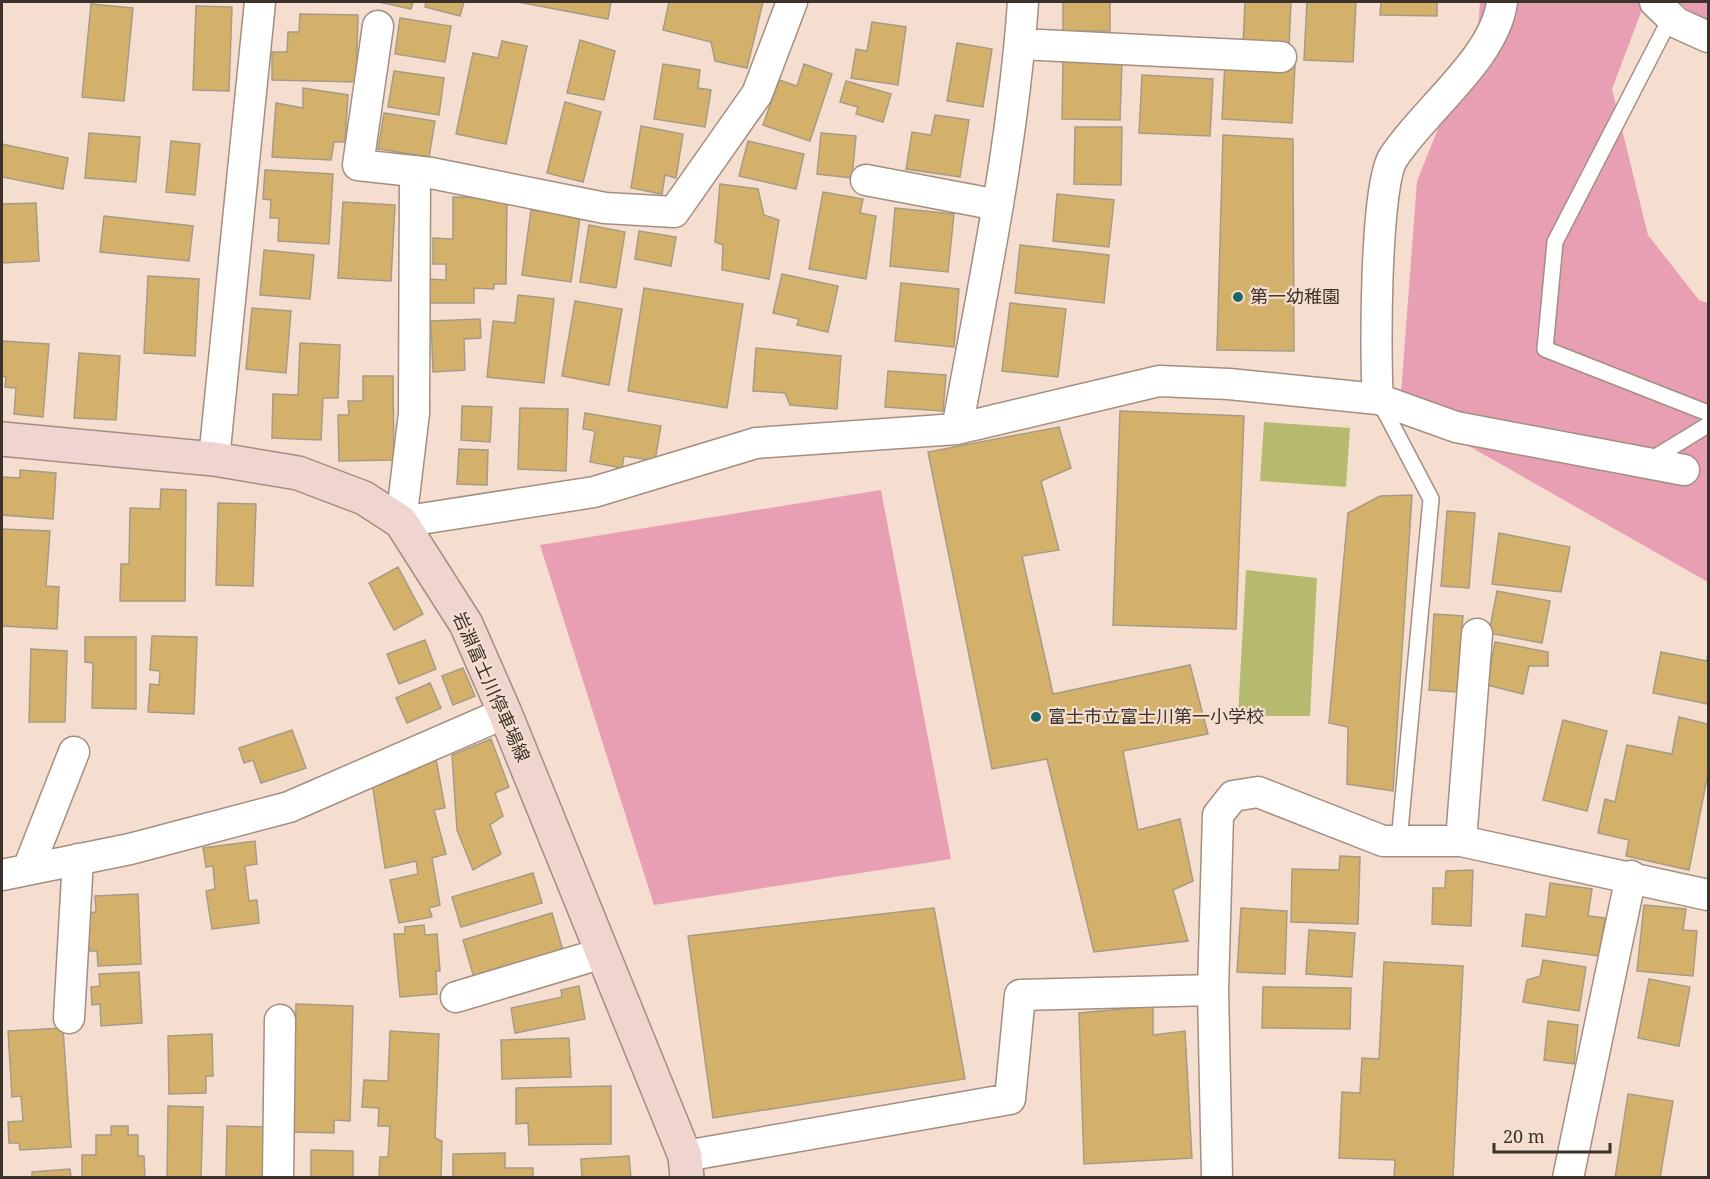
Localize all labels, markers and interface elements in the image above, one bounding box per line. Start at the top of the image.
place label: 第一幼稚園 [1250,284,1340,308]
marker: 第一幼稚園 [1231,290,1245,304]
street label: 岩淵富士川停車場線 [448,608,536,765]
place label: 富士市立富士川第一小学校 [1048,704,1264,728]
marker: 富士市立富士川第一小学校 [1029,710,1043,724]
scale bar [1494,1116,1610,1154]
text: 20 m [1503,1124,1545,1148]

